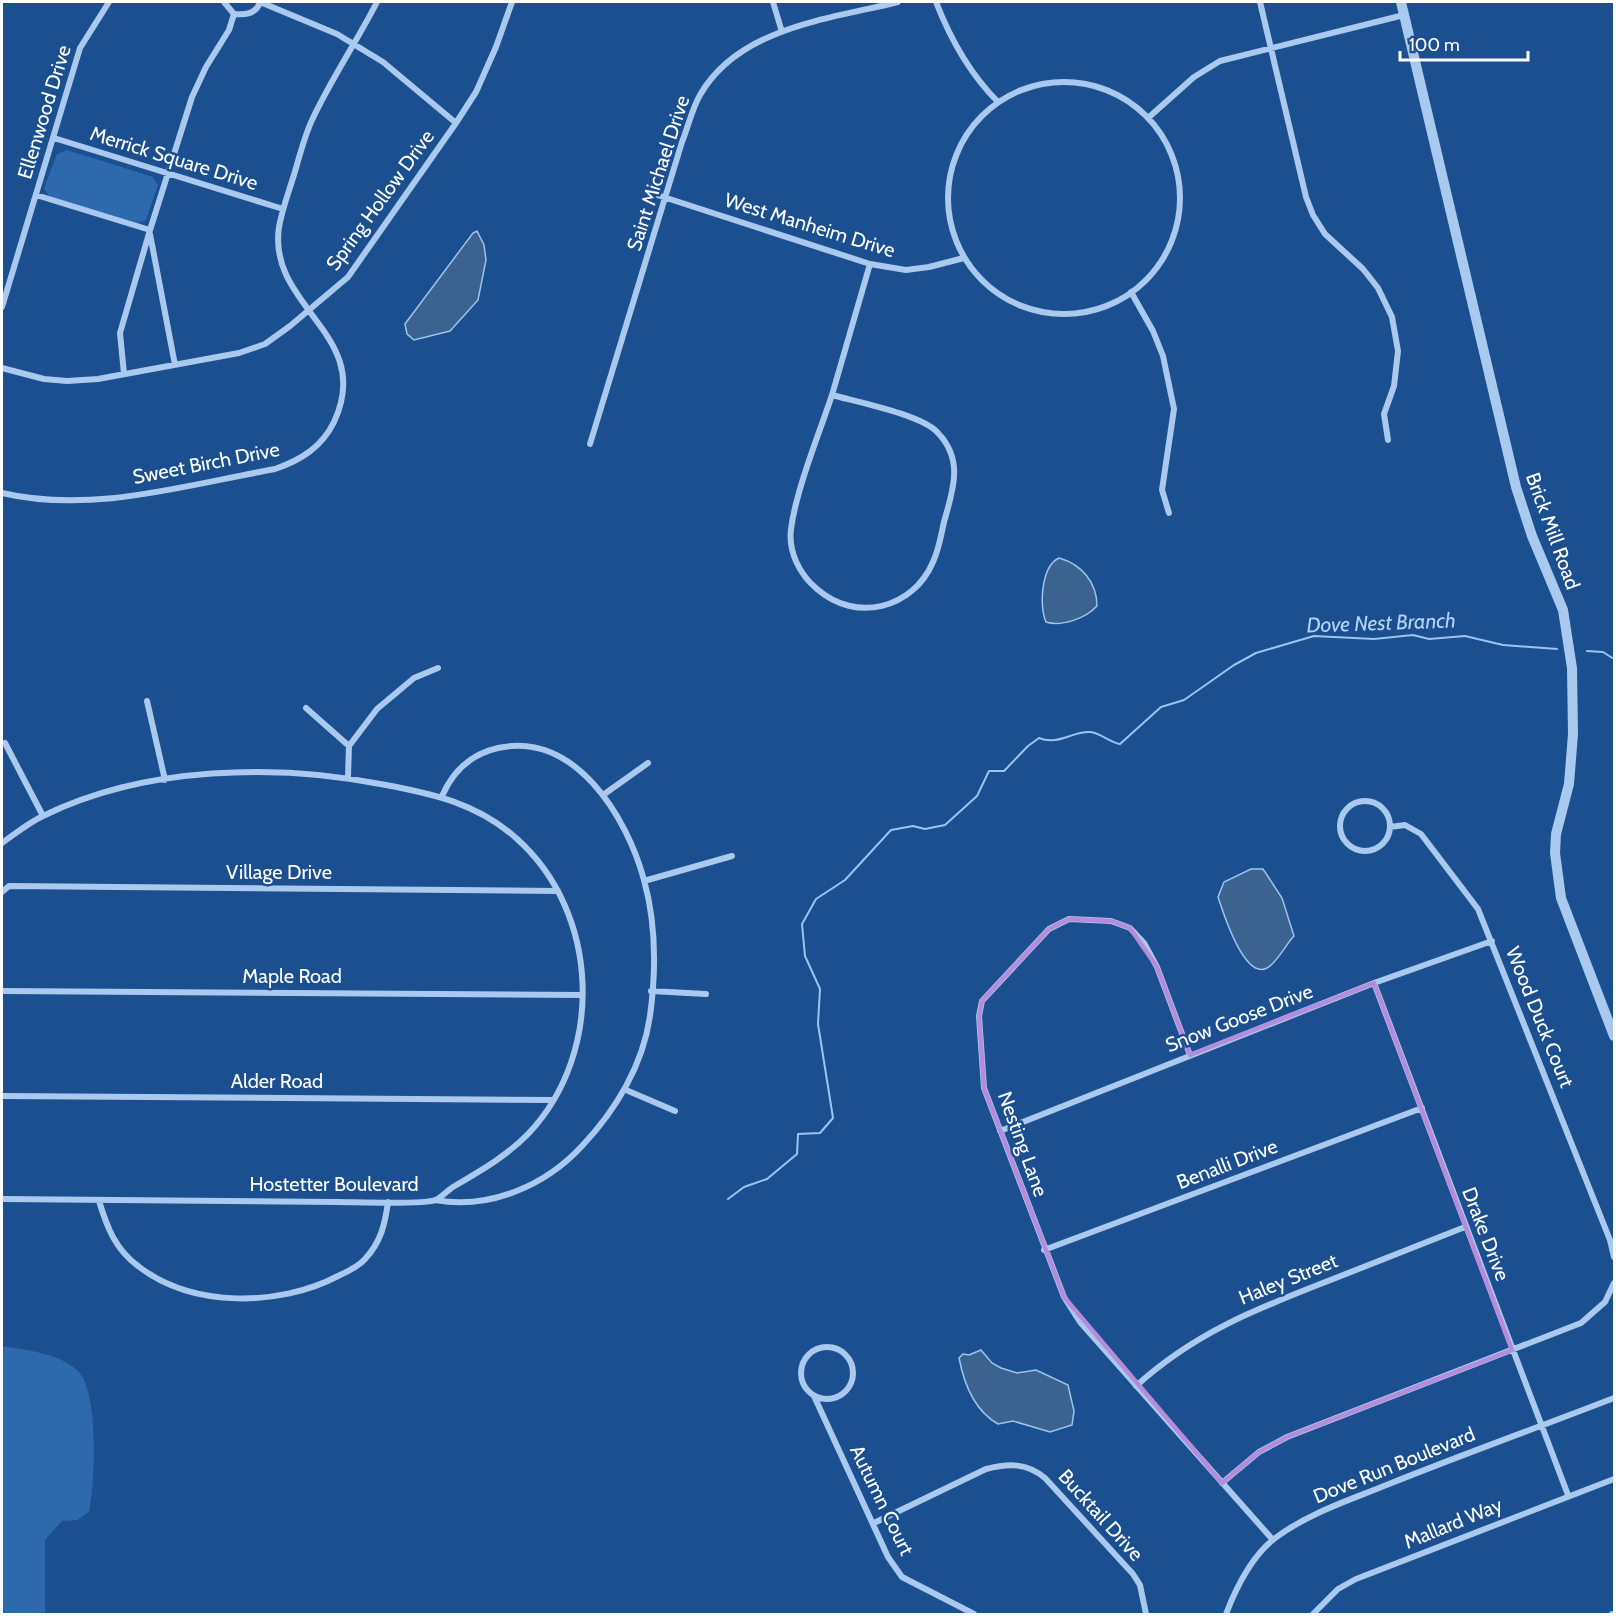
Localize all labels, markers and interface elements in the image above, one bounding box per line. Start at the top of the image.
scale bar [1400,24,1528,62]
text: 100 m [1409,34,1460,56]
street label: Ellenwood Drive [12,42,76,182]
street label: Saint Michael Drive [622,92,694,254]
street label: Merrick Square Drive [87,121,261,195]
street label: Spring Hollow Drive [321,125,439,275]
street label: West Manheim Drive [722,188,898,262]
street label: Sweet Birch Drive [131,437,281,489]
street label: Brick Mill Road [1521,469,1585,593]
water label: Dove Nest Branch [1306,607,1456,638]
street label: Village Drive [226,860,332,884]
street label: Wood Duck Court [1501,943,1579,1091]
street label: Maple Road [242,964,342,988]
street label: Snow Goose Drive [1162,979,1316,1057]
street label: Alder Road [231,1069,323,1093]
street label: Nesting Lane [993,1088,1053,1200]
street label: Benalli Drive [1173,1134,1281,1194]
street label: Hostetter Boulevard [249,1172,419,1196]
street label: Drake Drive [1457,1184,1515,1284]
street label: Haley Street [1235,1248,1341,1310]
street label: Dove Run Boulevard [1310,1422,1478,1508]
street label: Autumn Court [845,1441,919,1559]
street label: Bucktail Drive [1054,1464,1148,1566]
street label: Mallard Way [1400,1492,1506,1554]

